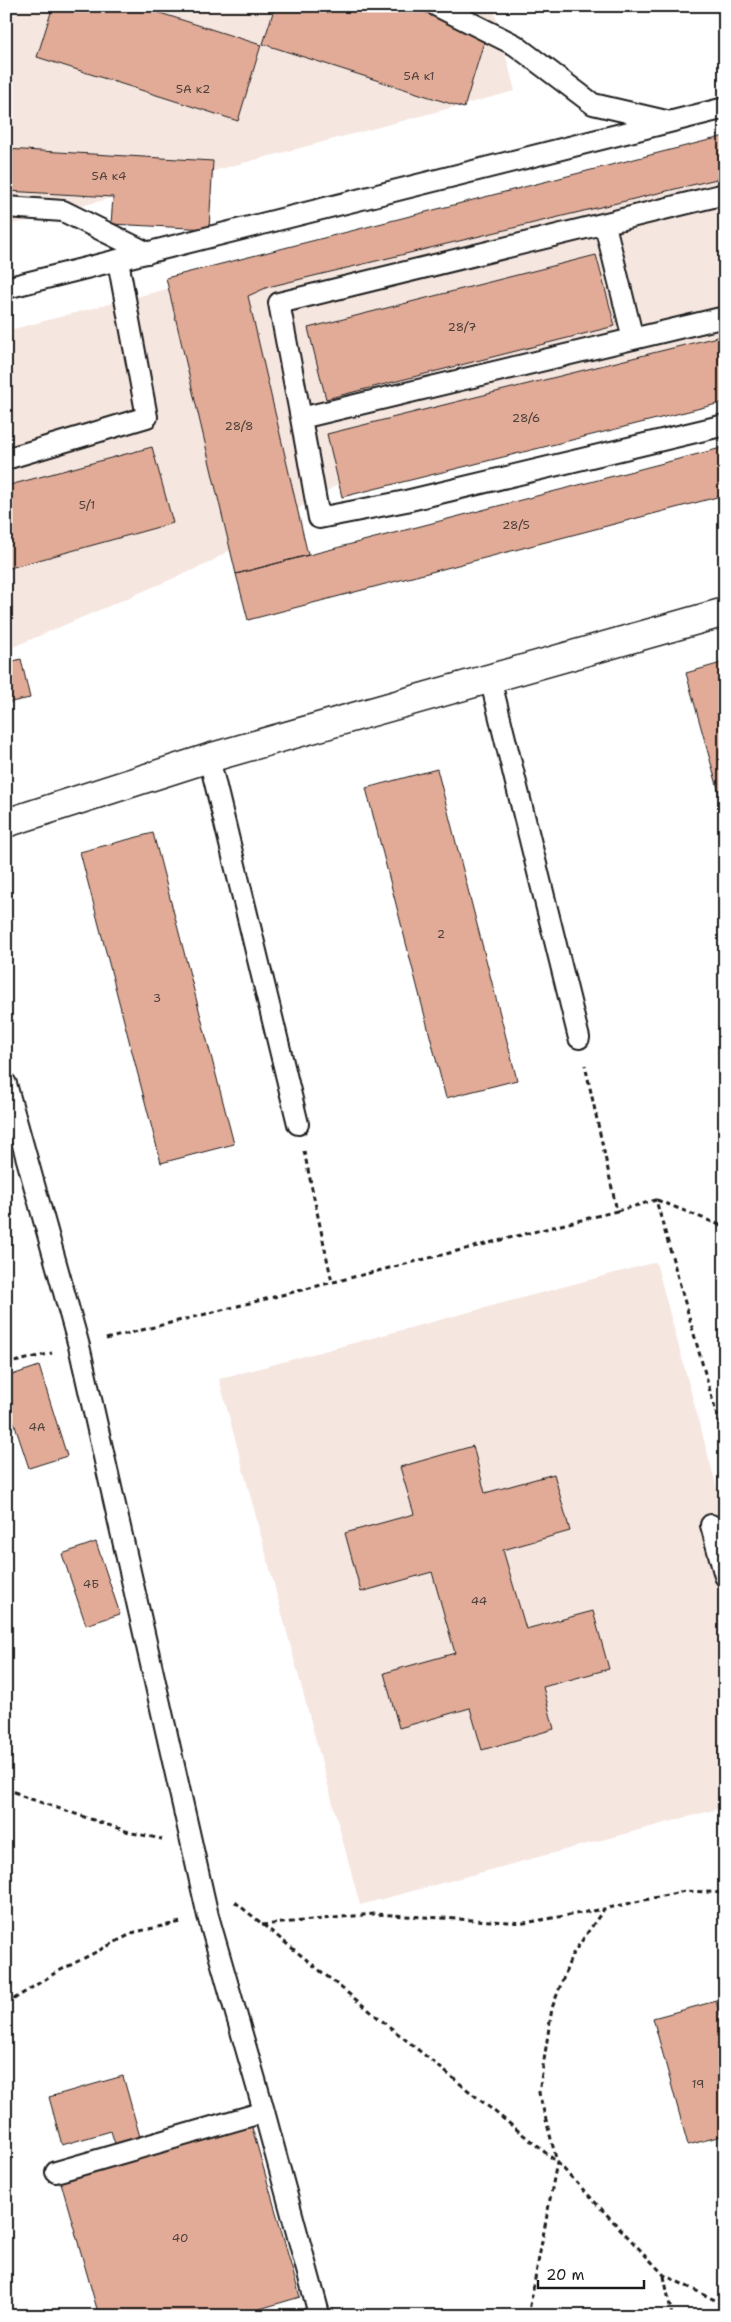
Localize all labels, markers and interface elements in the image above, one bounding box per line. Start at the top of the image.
house number: 5А к1 [404,68,434,84]
house number: 5А к2 [176,81,210,97]
house number: 5А к4 [92,168,126,184]
house number: 28/7 [448,319,476,335]
house number: 28/6 [512,410,540,426]
house number: 28/8 [225,418,253,434]
house number: 5/1 [79,497,95,513]
house number: 28/5 [502,517,530,533]
house number: 2 [437,926,445,942]
house number: 3 [153,990,161,1006]
house number: 4А [28,1419,46,1435]
house number: 4Б [83,1576,99,1592]
house number: 44 [471,1593,487,1609]
house number: 19 [692,2076,704,2092]
house number: 40 [172,2230,188,2246]
scale bar [538,2257,645,2289]
text: 20 m [546,2265,585,2285]

